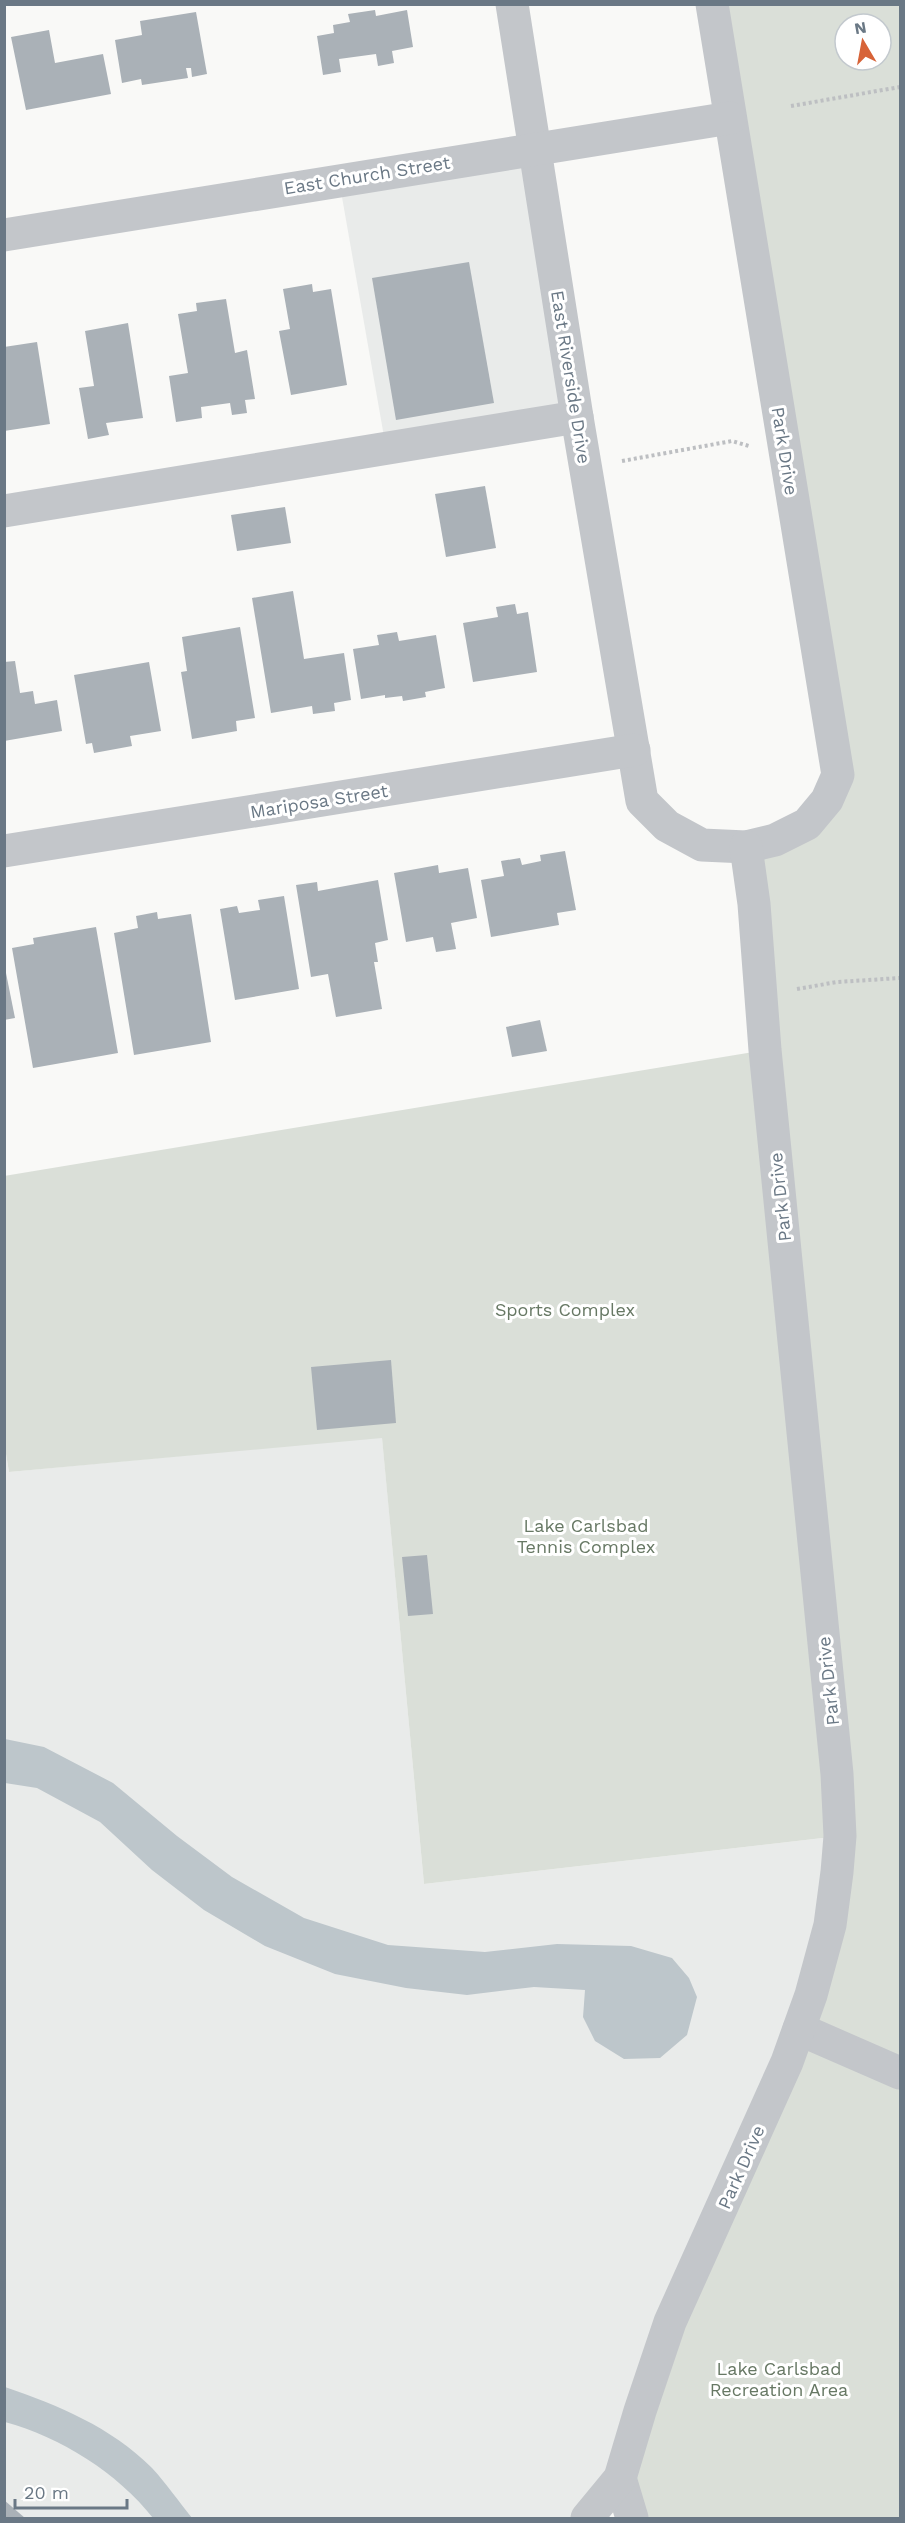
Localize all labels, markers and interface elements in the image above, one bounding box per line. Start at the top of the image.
north arrow [833,12,893,72]
text: N [853,17,868,38]
street label: East Church Street [282,151,452,199]
street label: East Riverside Drive [547,289,595,465]
street label: Park Drive [768,405,802,497]
street label: Mariposa Street [249,780,390,822]
street label: Park Drive [765,1152,795,1242]
park label: Sports Complex [495,1299,635,1320]
park label: Lake Carlsbad Tennis Complex [517,1515,655,1557]
street label: Park Drive [813,1636,843,1726]
street label: Park Drive [713,2122,769,2212]
park label: Lake Carlsbad Recreation Area [710,2358,848,2400]
scale bar [15,2472,128,2510]
text: 20 m [24,2482,69,2503]

